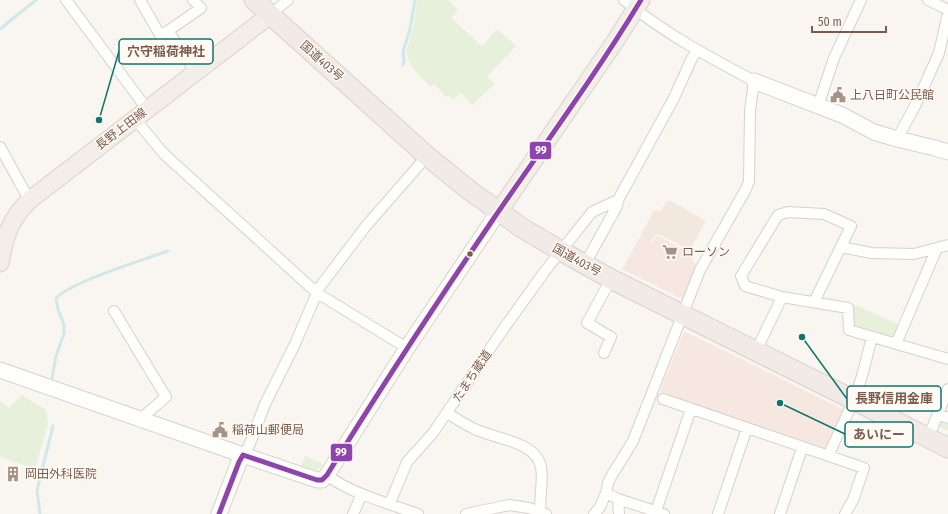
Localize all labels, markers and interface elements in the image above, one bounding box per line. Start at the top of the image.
scale bar [812,8,886,34]
text: 50 m [818,15,842,29]
street label: 国道403号 [297,38,347,84]
callout: 穴守稲荷神社 [119,39,213,64]
text: 穴守稲荷神社 [127,44,205,59]
public building icon: 上八日町公民館 [829,86,847,104]
place label: 上八日町公民館 [850,88,934,102]
street label: 長野上田線 [93,105,149,153]
line badge: 99 [529,141,552,160]
text: 99 [535,144,547,157]
street label: 国道403号 [550,241,604,279]
supermarket icon: ローソン [661,243,679,261]
place label: ローソン [682,245,730,259]
unlabelled marker [465,249,475,259]
street label: たまち蔵道 [450,347,494,405]
callout: 長野信用金庫 [847,386,941,411]
text: 長野信用金庫 [855,391,933,406]
public building icon: 稲荷山郵便局 [211,421,229,439]
callout: あいにー [845,422,913,447]
place label: 稲荷山郵便局 [232,423,304,437]
text: あいにー [853,427,905,442]
line badge: 99 [330,443,353,462]
text: 99 [335,446,347,459]
building icon: 岡田外科医院 [4,465,22,483]
place label: 岡田外科医院 [25,467,97,481]

